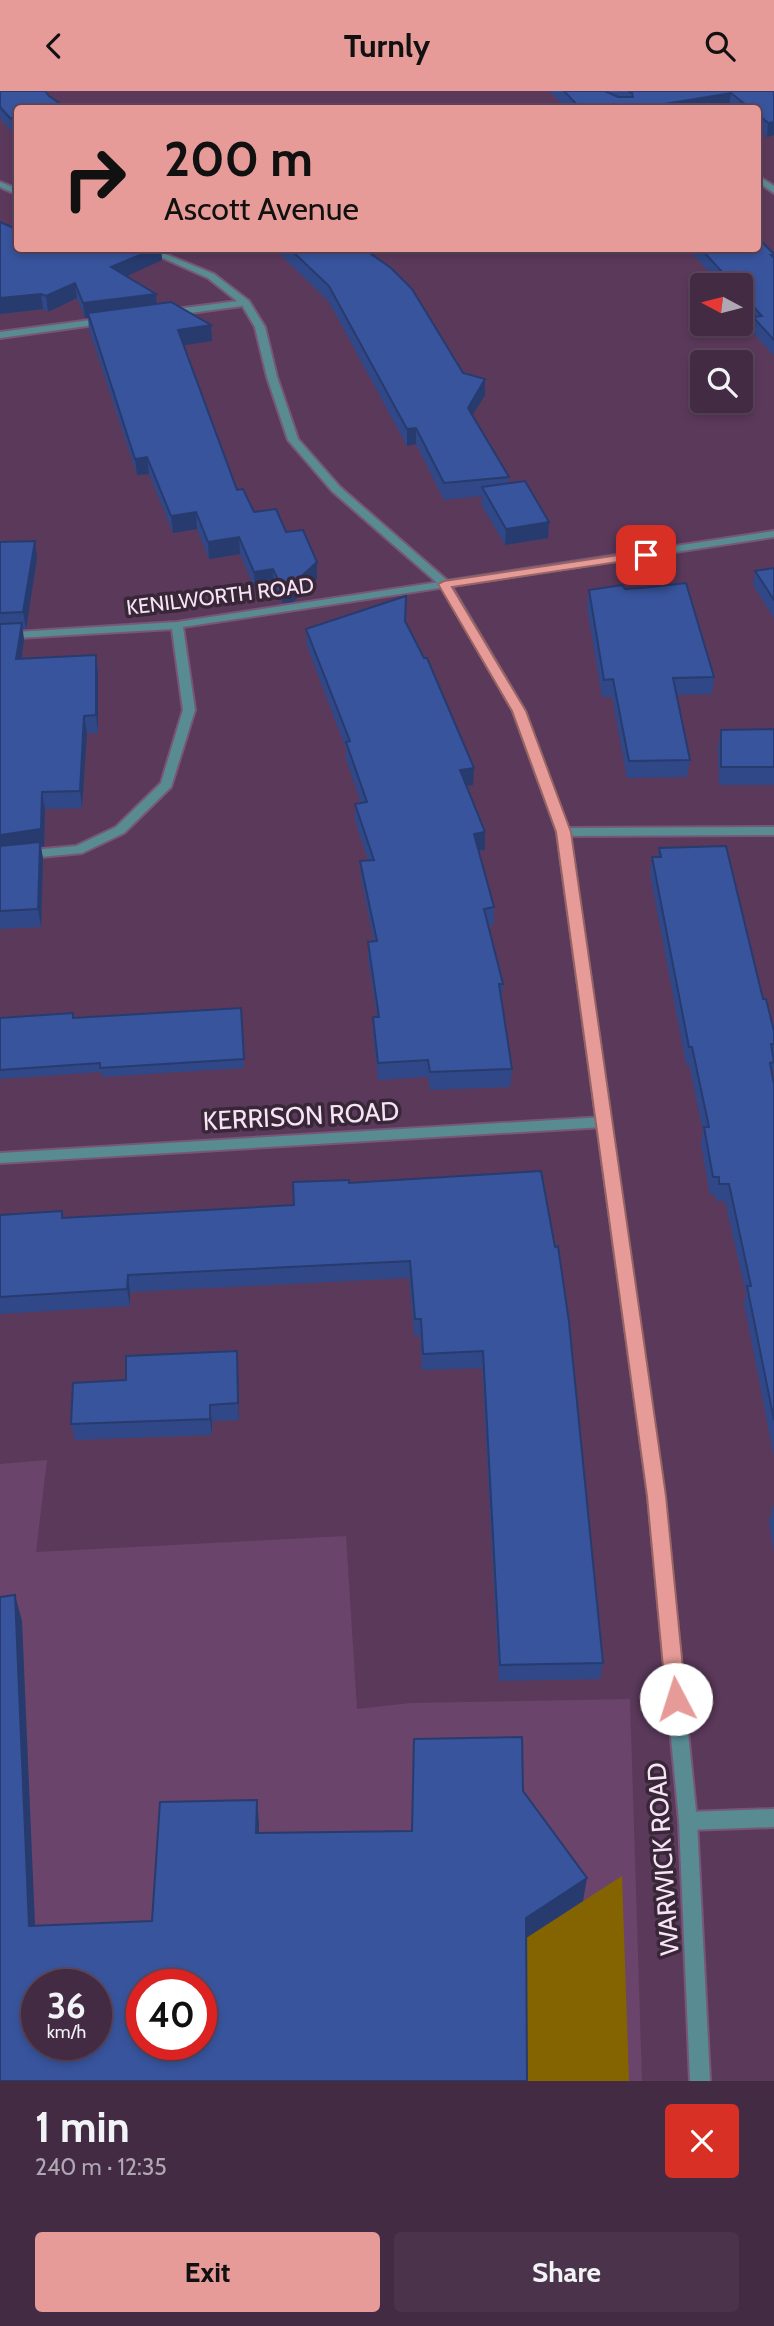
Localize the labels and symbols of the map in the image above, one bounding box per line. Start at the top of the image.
north arrow [690,273,752,336]
pin [616,525,676,585]
street label: KENILWORTH ROAD [125,572,315,620]
street label: KERRISON ROAD [202,1095,400,1137]
position arrow [639,1662,713,1736]
street label: WARWICK ROAD [640,1761,686,1957]
speed limit sign: 40 [126,1969,217,2060]

